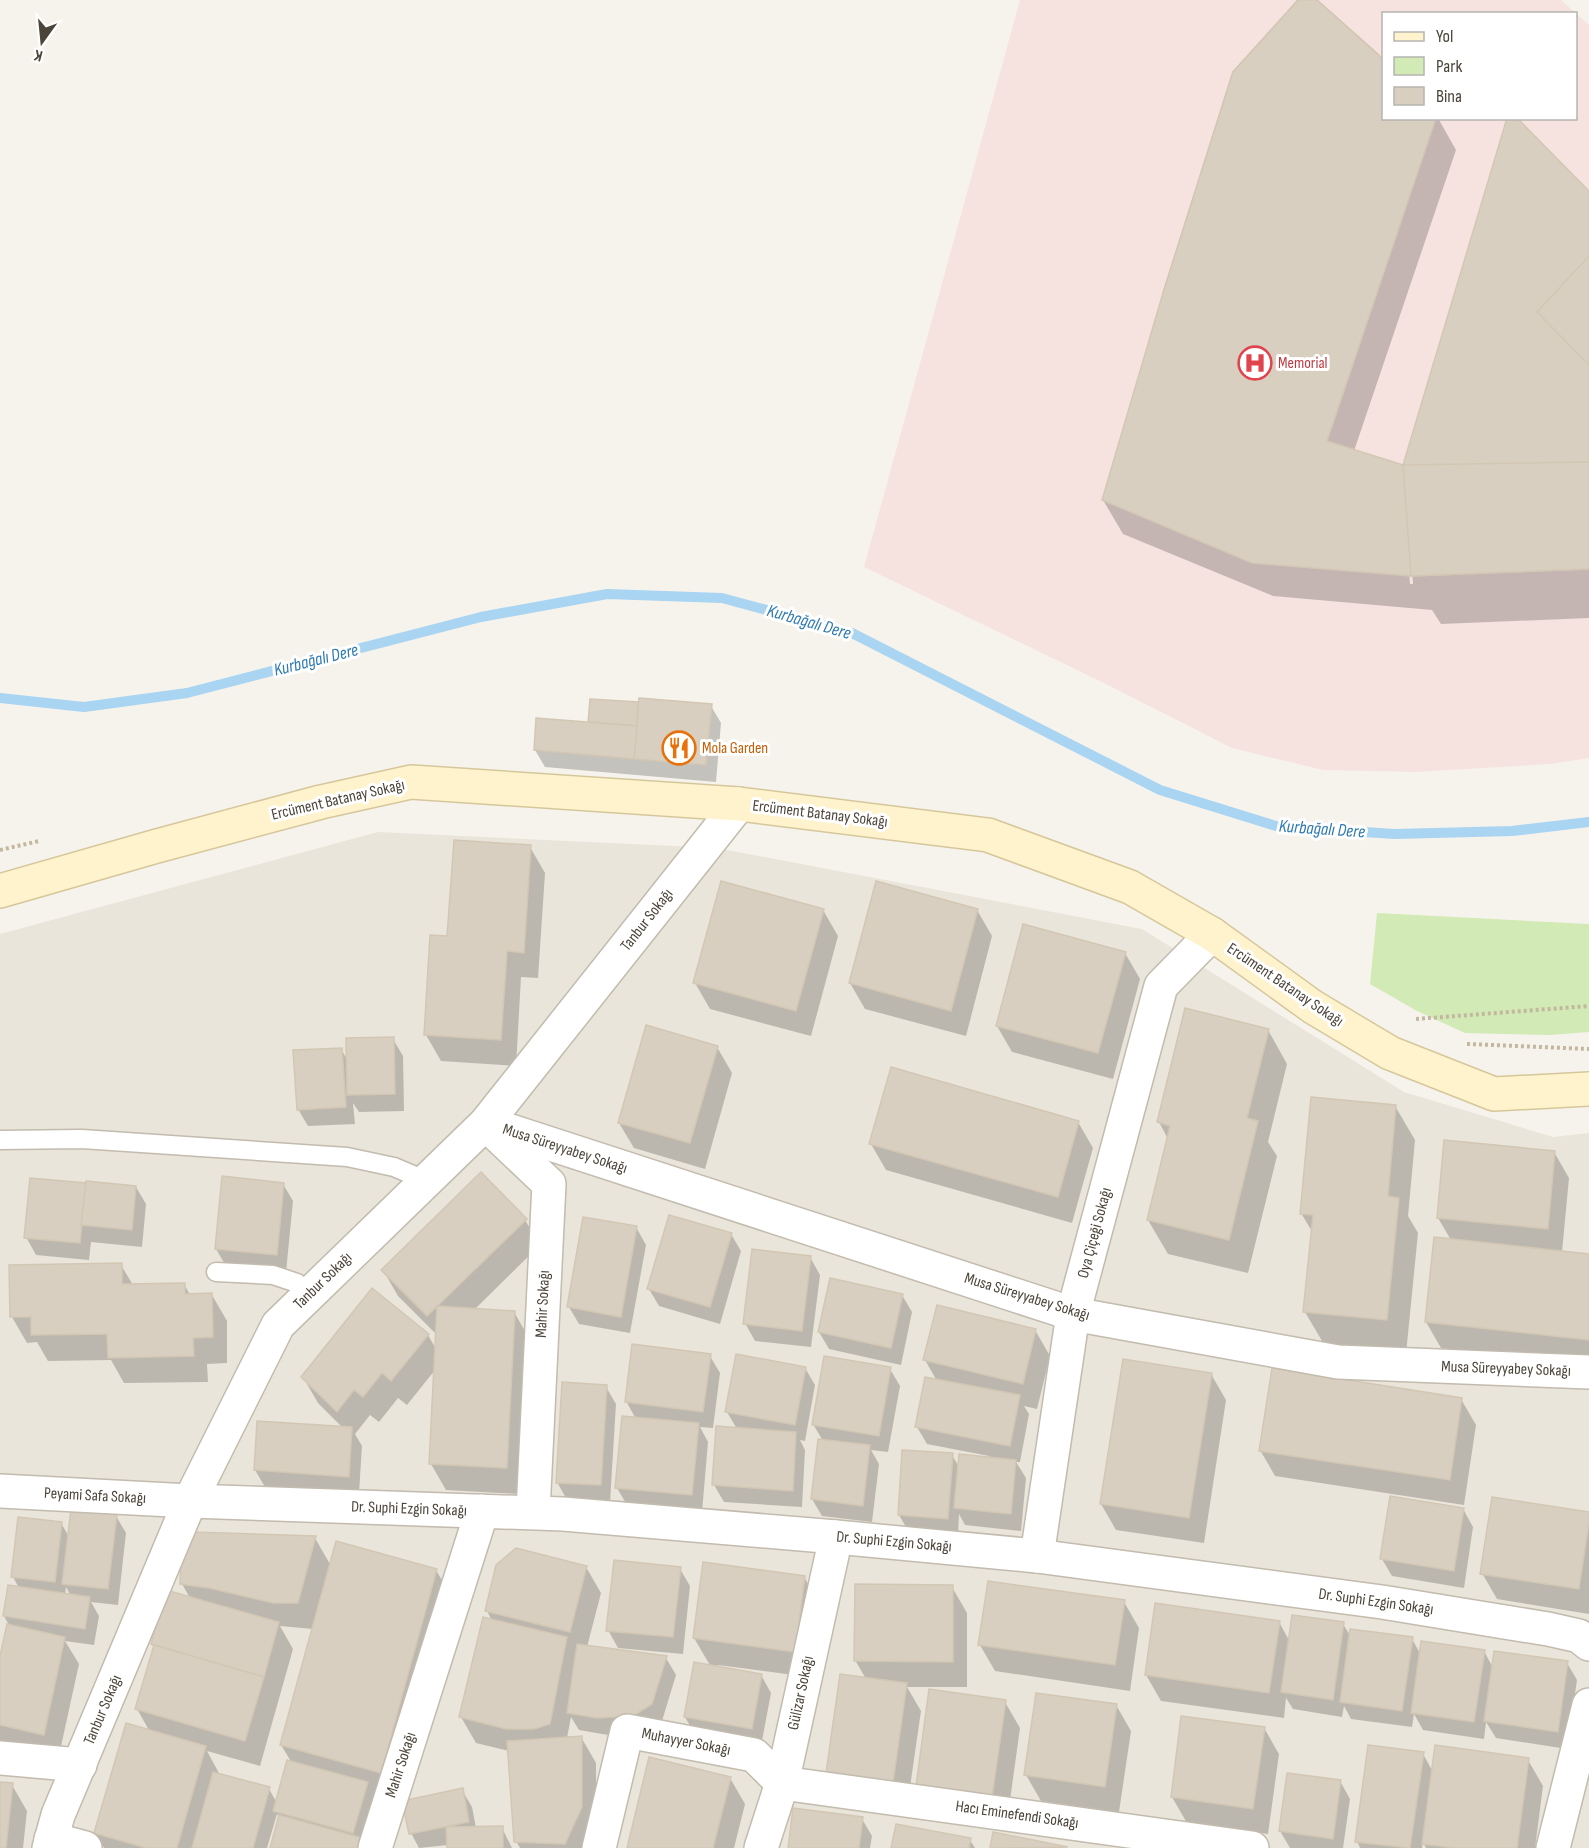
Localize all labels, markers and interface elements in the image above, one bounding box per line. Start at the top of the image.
north arrow [12,12,72,72]
legend [1382,12,1577,120]
text: Yol [1436,26,1453,47]
text: K [32,45,45,65]
text: Park [1436,56,1462,77]
text: Bina [1436,86,1462,107]
hospital icon: Memorial [1237,345,1273,381]
place label: Memorial [1278,354,1328,373]
water label: Kurbağalı Dere [765,600,853,644]
water label: Kurbağalı Dere [272,639,360,681]
restaurant icon: Mola Garden [661,730,697,766]
place label: Mola Garden [702,739,768,758]
street label: Ercüment Batanay Sokağı [270,775,406,825]
street label: Ercüment Batanay Sokağı [751,796,889,832]
water label: Kurbağalı Dere [1278,816,1366,842]
street label: Tanbur Sokağı [617,885,677,955]
street label: Ercüment Batanay Sokağı [1223,939,1347,1031]
street label: Musa Süreyyabey Sokağı [500,1120,630,1178]
street label: Oya Çiçeği Sokağı [1074,1186,1116,1280]
street label: Tanbur Sokağı [290,1248,356,1314]
street label: Musa Süreyyabey Sokağı [962,1269,1092,1325]
street label: Mahir Sokağı [532,1270,554,1338]
street label: Musa Süreyyabey Sokağı [1441,1357,1571,1381]
street label: Peyami Safa Sokağı [43,1484,147,1508]
street label: Dr. Suphi Ezgin Sokağı [351,1497,467,1521]
street label: Dr. Suphi Ezgin Sokağı [835,1527,953,1557]
street label: Dr. Suphi Ezgin Sokağı [1317,1585,1435,1619]
street label: Gülizar Sokağı [784,1654,818,1732]
street label: Tanbur Sokağı [80,1672,126,1748]
street label: Muhayyer Sokağı [640,1724,732,1760]
street label: Mahir Sokağı [381,1730,421,1800]
street label: Hacı Eminefendi Sokağı [954,1797,1080,1833]

